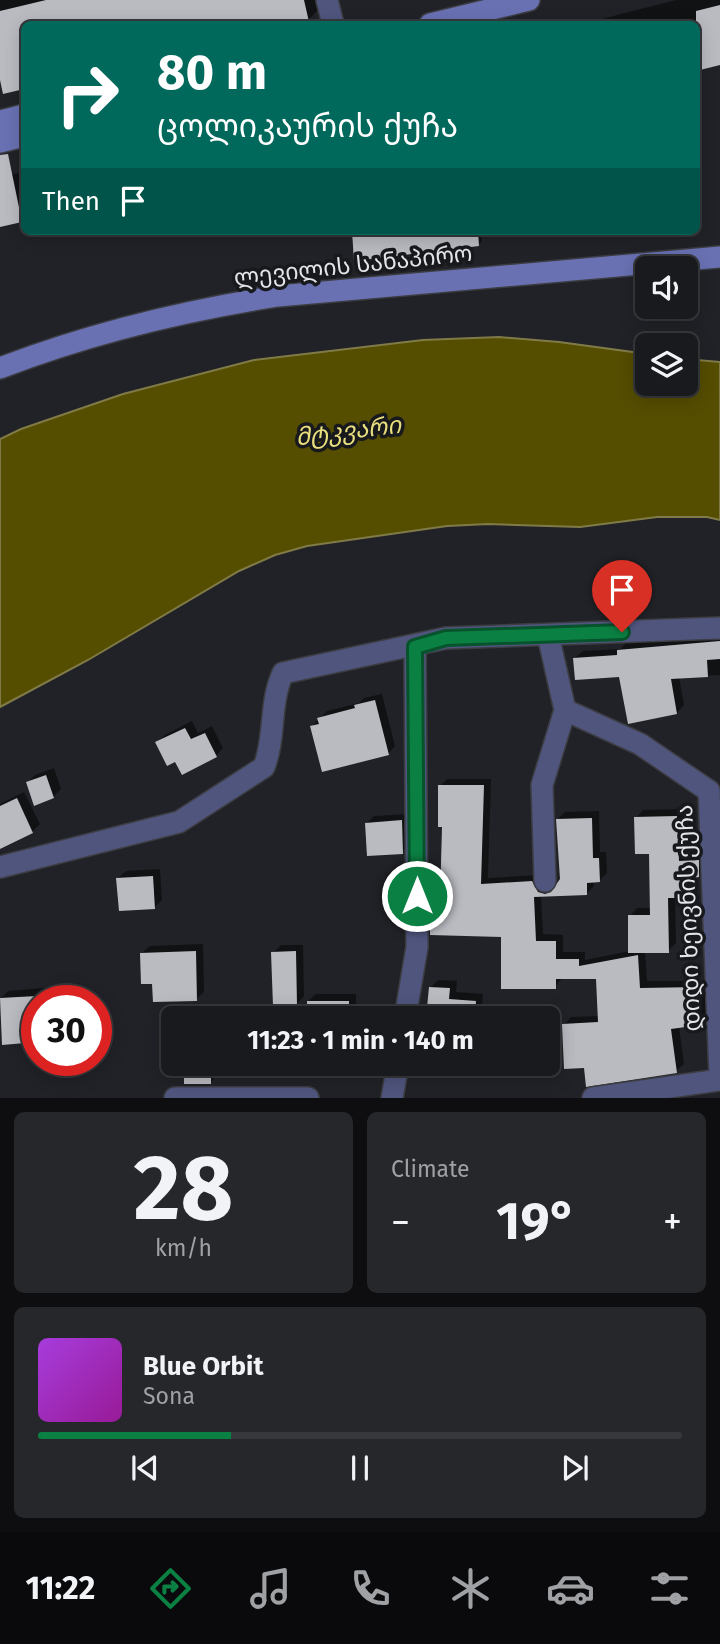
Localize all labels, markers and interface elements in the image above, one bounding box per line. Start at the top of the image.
text: 80 m [157,43,267,102]
icon: right [42,49,133,140]
text: ცოლიკაურის ქუჩა [157,107,458,145]
icon: arrive [114,182,152,220]
text: Then [42,186,100,217]
street label: ლევილის სანაპირო [232,239,474,291]
map controls [635,256,698,396]
button: sound [635,256,698,319]
button: layers [635,333,698,396]
water label: მტკვარი [294,410,404,451]
pin [592,560,652,632]
icon: arrive [603,571,641,609]
street label: დიდი ხეივნის ქუჩა [670,804,706,1032]
position arrow [380,859,454,933]
speed limit sign: 30 [21,985,112,1076]
text: 11:23 · 1 min · 140 m [247,1025,474,1056]
text: 28 [134,1134,233,1243]
text: Climate [391,1155,470,1183]
text: 19° [496,1190,577,1253]
text: − [391,1199,410,1245]
text: + [663,1199,682,1245]
text: km/h [155,1234,212,1262]
text: Blue Orbit [143,1351,263,1382]
text: Sona [143,1382,195,1410]
icon: previous [126,1449,164,1487]
icon: pause [341,1449,379,1487]
icon: next [556,1449,594,1487]
icon: directions [146,1564,195,1613]
icon: music [246,1564,295,1613]
icon: phone [346,1564,395,1613]
icon: climate [446,1564,495,1613]
icon: car [546,1564,595,1613]
icon: filters [645,1564,694,1613]
text: 11:22 [25,1569,95,1607]

